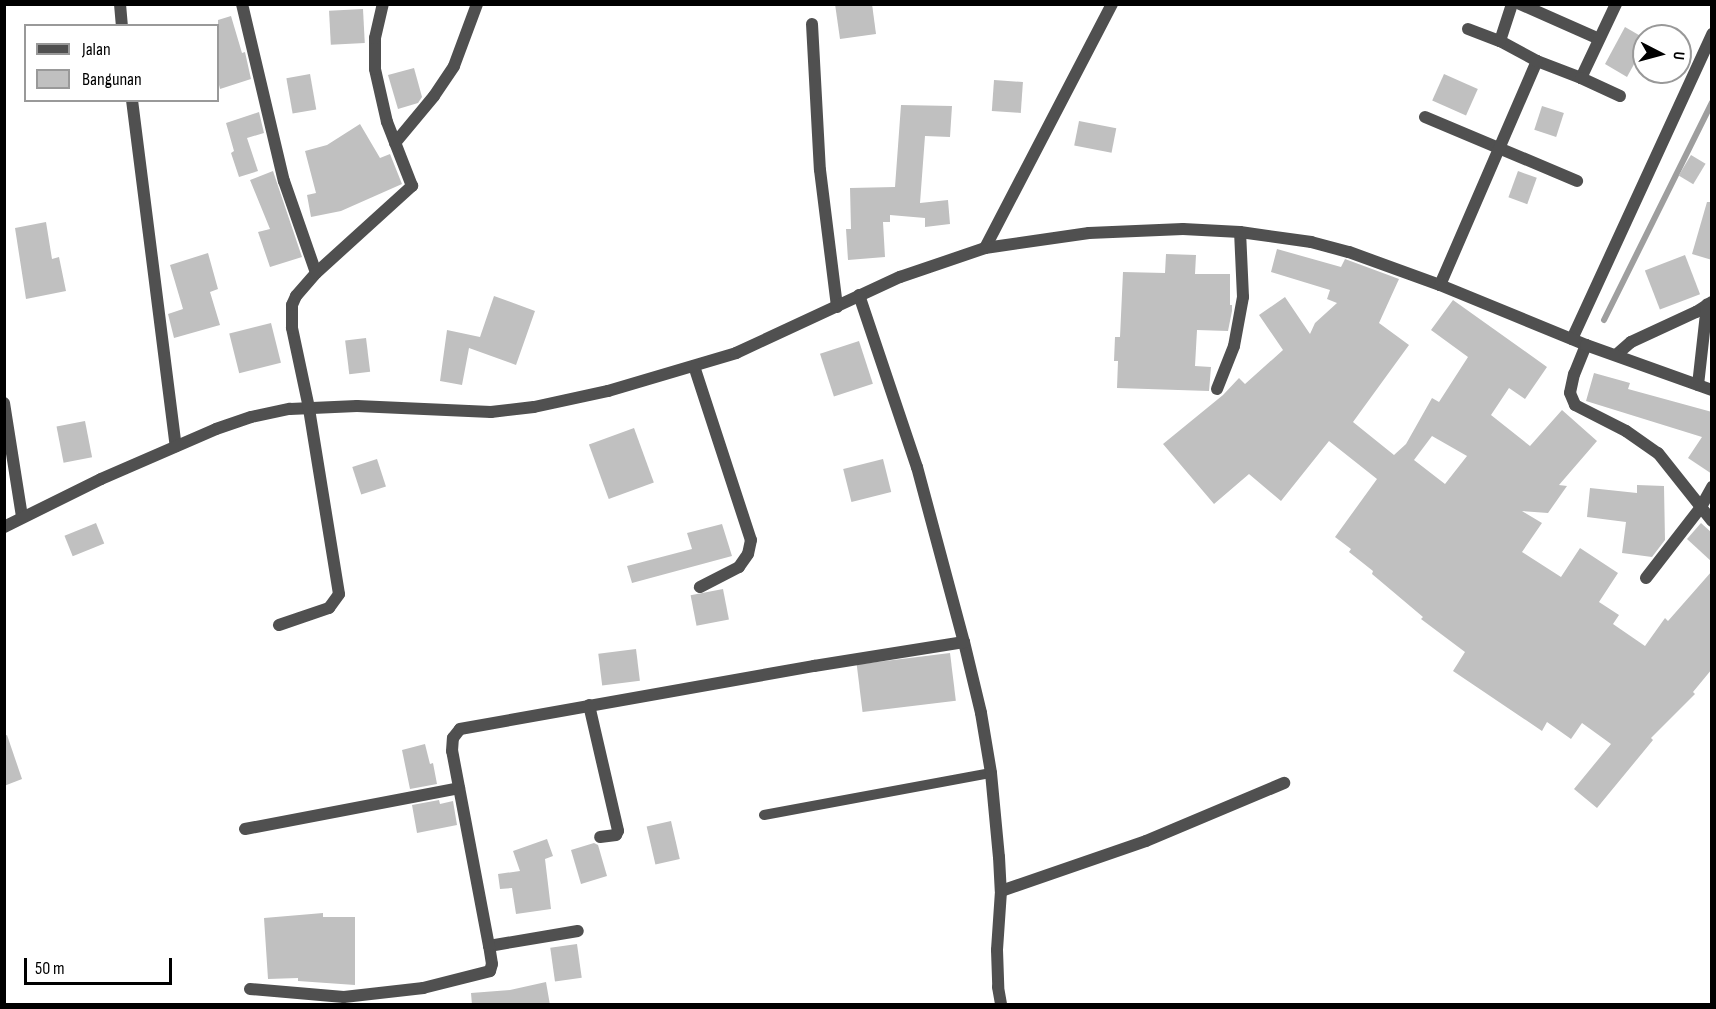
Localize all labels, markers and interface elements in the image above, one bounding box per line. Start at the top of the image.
legend [24,24,219,102]
north arrow [1632,24,1692,84]
text: Jalan [82,39,111,60]
text: U [1669,51,1688,61]
text: Bangunan [82,69,142,90]
scale bar [27,946,176,984]
text: 50 m [35,958,65,979]

